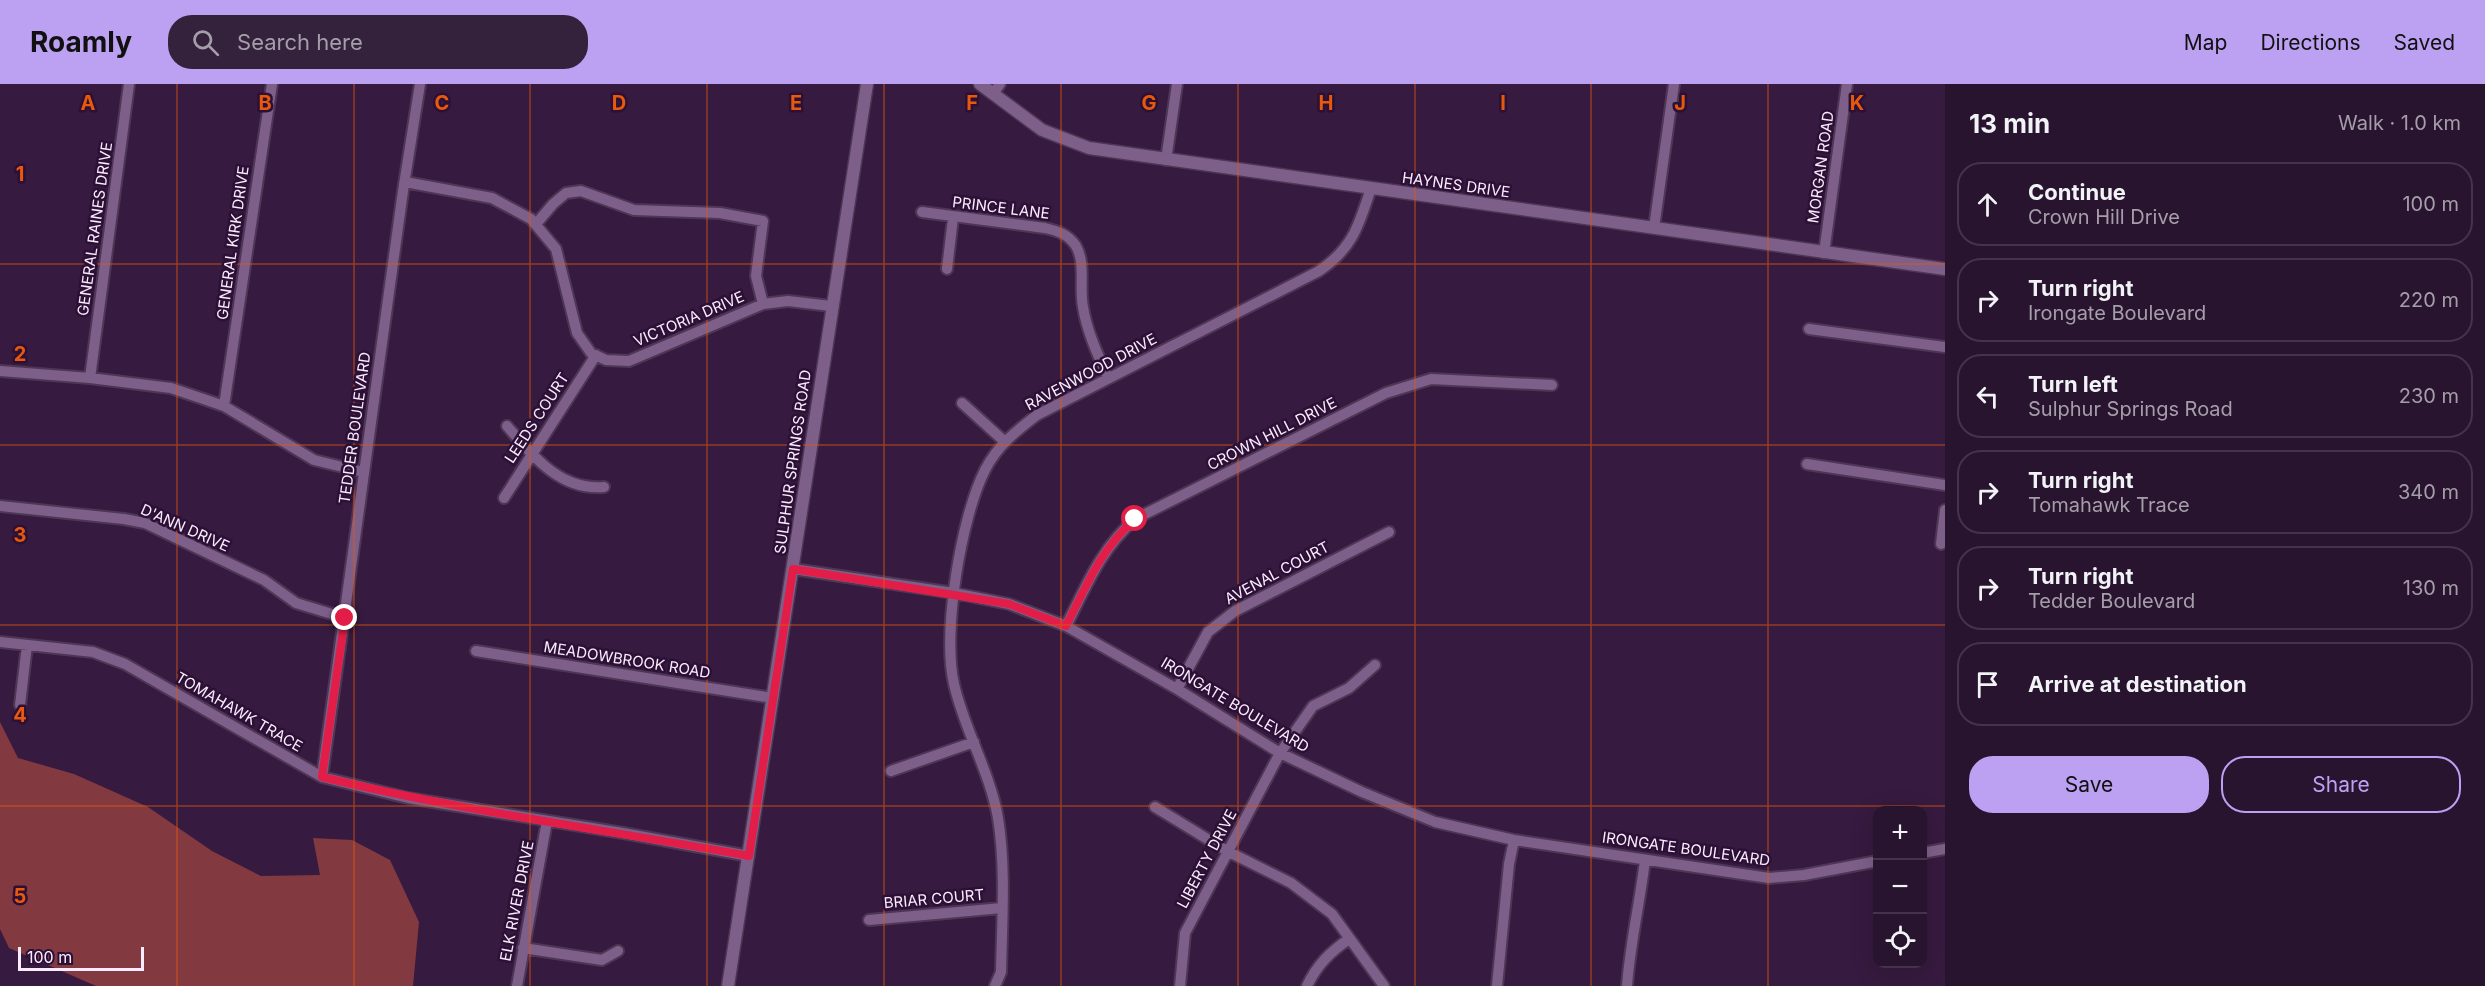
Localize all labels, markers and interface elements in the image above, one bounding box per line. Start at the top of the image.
search box [168,15,588,69]
text: Roamly [30,25,132,59]
icon: search [189,26,222,59]
text: Search here [237,29,363,55]
text: Map [2184,30,2227,55]
text: Directions [2260,30,2361,55]
text: Saved [2394,30,2455,55]
text: A [81,91,96,115]
text: B [258,91,272,115]
text: C [435,91,449,115]
text: D [612,91,626,115]
text: E [790,91,802,115]
text: F [966,91,978,115]
text: G [1141,91,1157,115]
text: H [1319,91,1333,115]
text: I [1500,91,1506,115]
text: J [1674,91,1686,115]
text: K [1850,91,1864,115]
text: 13 min [1969,108,2050,139]
street label: MORGAN ROAD [1803,110,1838,224]
text: Walk · 1.0 km [2338,111,2461,135]
street label: GENERAL RAINES DRIVE [73,141,116,317]
text: 1 [16,162,24,186]
street label: GENERAL KIRK DRIVE [212,165,253,321]
street label: HAYNES DRIVE [1401,168,1511,201]
text: Continue [2028,179,2126,205]
icon: ahead [1971,188,2004,221]
street label: PRINCE LANE [951,192,1051,223]
text: 100 m [2402,192,2459,216]
text: Crown Hill Drive [2028,205,2180,229]
text: Turn right [2028,275,2134,301]
icon: right [1971,284,2004,317]
street label: VICTORIA DRIVE [631,287,747,350]
text: 220 m [2399,288,2459,312]
text: Irongate Boulevard [2028,301,2206,325]
street label: RAVENWOOD DRIVE [1022,329,1160,414]
text: 2 [14,342,26,366]
street label: TEDDER BOULEVARD [334,351,375,505]
street label: SULPHUR SPRINGS ROAD [770,368,815,555]
street label: LEEDS COURT [500,369,573,467]
text: Turn left [2028,371,2118,397]
icon: left [1971,380,2004,413]
text: 230 m [2399,384,2459,408]
street label: CROWN HILL DRIVE [1204,393,1340,474]
text: Sulphur Springs Road [2028,397,2233,421]
text: Turn right [2028,467,2134,493]
icon: right [1971,476,2004,509]
text: 340 m [2398,480,2459,504]
text: Tomahawk Trace [2028,493,2190,517]
street label: D'ANN DRIVE [138,500,233,556]
route start [1121,505,1147,531]
text: 3 [14,523,26,547]
street label: AVENAL COURT [1221,537,1332,608]
text: Turn right [2028,563,2134,589]
icon: right [1971,572,2004,605]
text: 130 m [2403,576,2459,600]
text: Tedder Boulevard [2028,589,2195,613]
route end [331,604,357,630]
street label: MEADOWBROOK ROAD [542,637,712,682]
street label: IRONGATE BOULEVARD [1158,653,1313,756]
street label: TOMAHAWK TRACE [172,667,306,756]
icon: arrive [1971,668,2004,701]
text: Arrive at destination [2028,671,2247,697]
text: 4 [13,703,27,727]
button: Save [1969,756,2209,813]
button: Share [2221,756,2461,813]
street label: LIBERTY DRIVE [1173,806,1241,911]
map controls [1873,806,1927,968]
button: + [1873,806,1927,860]
street label: IRONGATE BOULEVARD [1601,827,1771,870]
street label: ELK RIVER DRIVE [495,839,538,963]
button: − [1873,860,1927,914]
text: 5 [14,884,26,908]
street label: BRIAR COURT [883,885,985,912]
button: locate [1873,914,1927,968]
scale bar [18,944,144,972]
text: 100 m [27,947,72,967]

